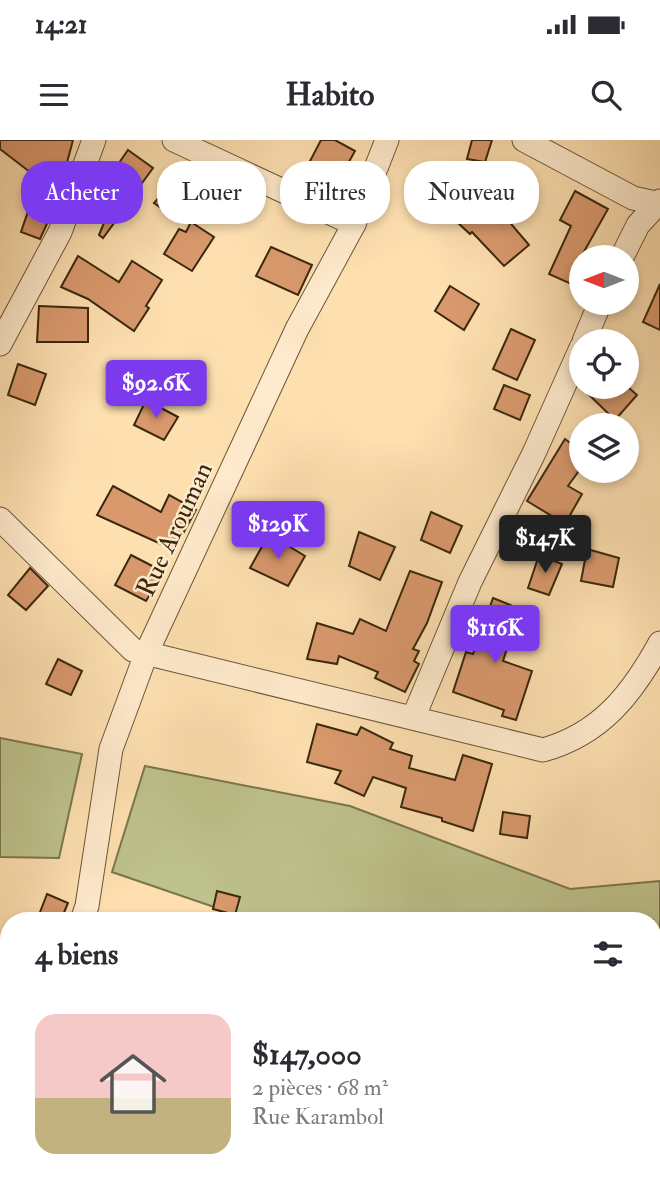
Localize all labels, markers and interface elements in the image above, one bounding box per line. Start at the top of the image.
text: 14:21 [35,9,87,41]
text: Habito [286,75,374,115]
icon: menu [35,76,73,114]
icon: search [587,76,625,114]
chip: Acheter [21,161,143,224]
chip: Louer [157,161,266,224]
chip: Filtres [280,161,390,224]
chip: Nouveau [404,161,539,224]
north arrow [569,245,639,315]
map controls [569,245,639,483]
button: locate [569,329,639,399]
pin: $92.6K [99,360,213,420]
text: $92.6K [122,368,190,397]
button: layers [569,413,639,483]
street label: Rue Arouman [130,457,220,602]
pin: $129K [229,502,327,561]
text: $129K [248,509,308,538]
pin: $147K [496,516,594,575]
text: $147K [515,523,575,552]
pin: $116K [446,606,544,665]
text: $116K [466,613,524,642]
icon: filters [589,935,627,973]
text: 4 biens [35,936,118,973]
text: $147,000 [252,1036,362,1073]
icon: home [91,1042,175,1126]
text: 2 pièces · 68 m² [252,1073,388,1102]
text: Rue Karambol [252,1102,384,1131]

